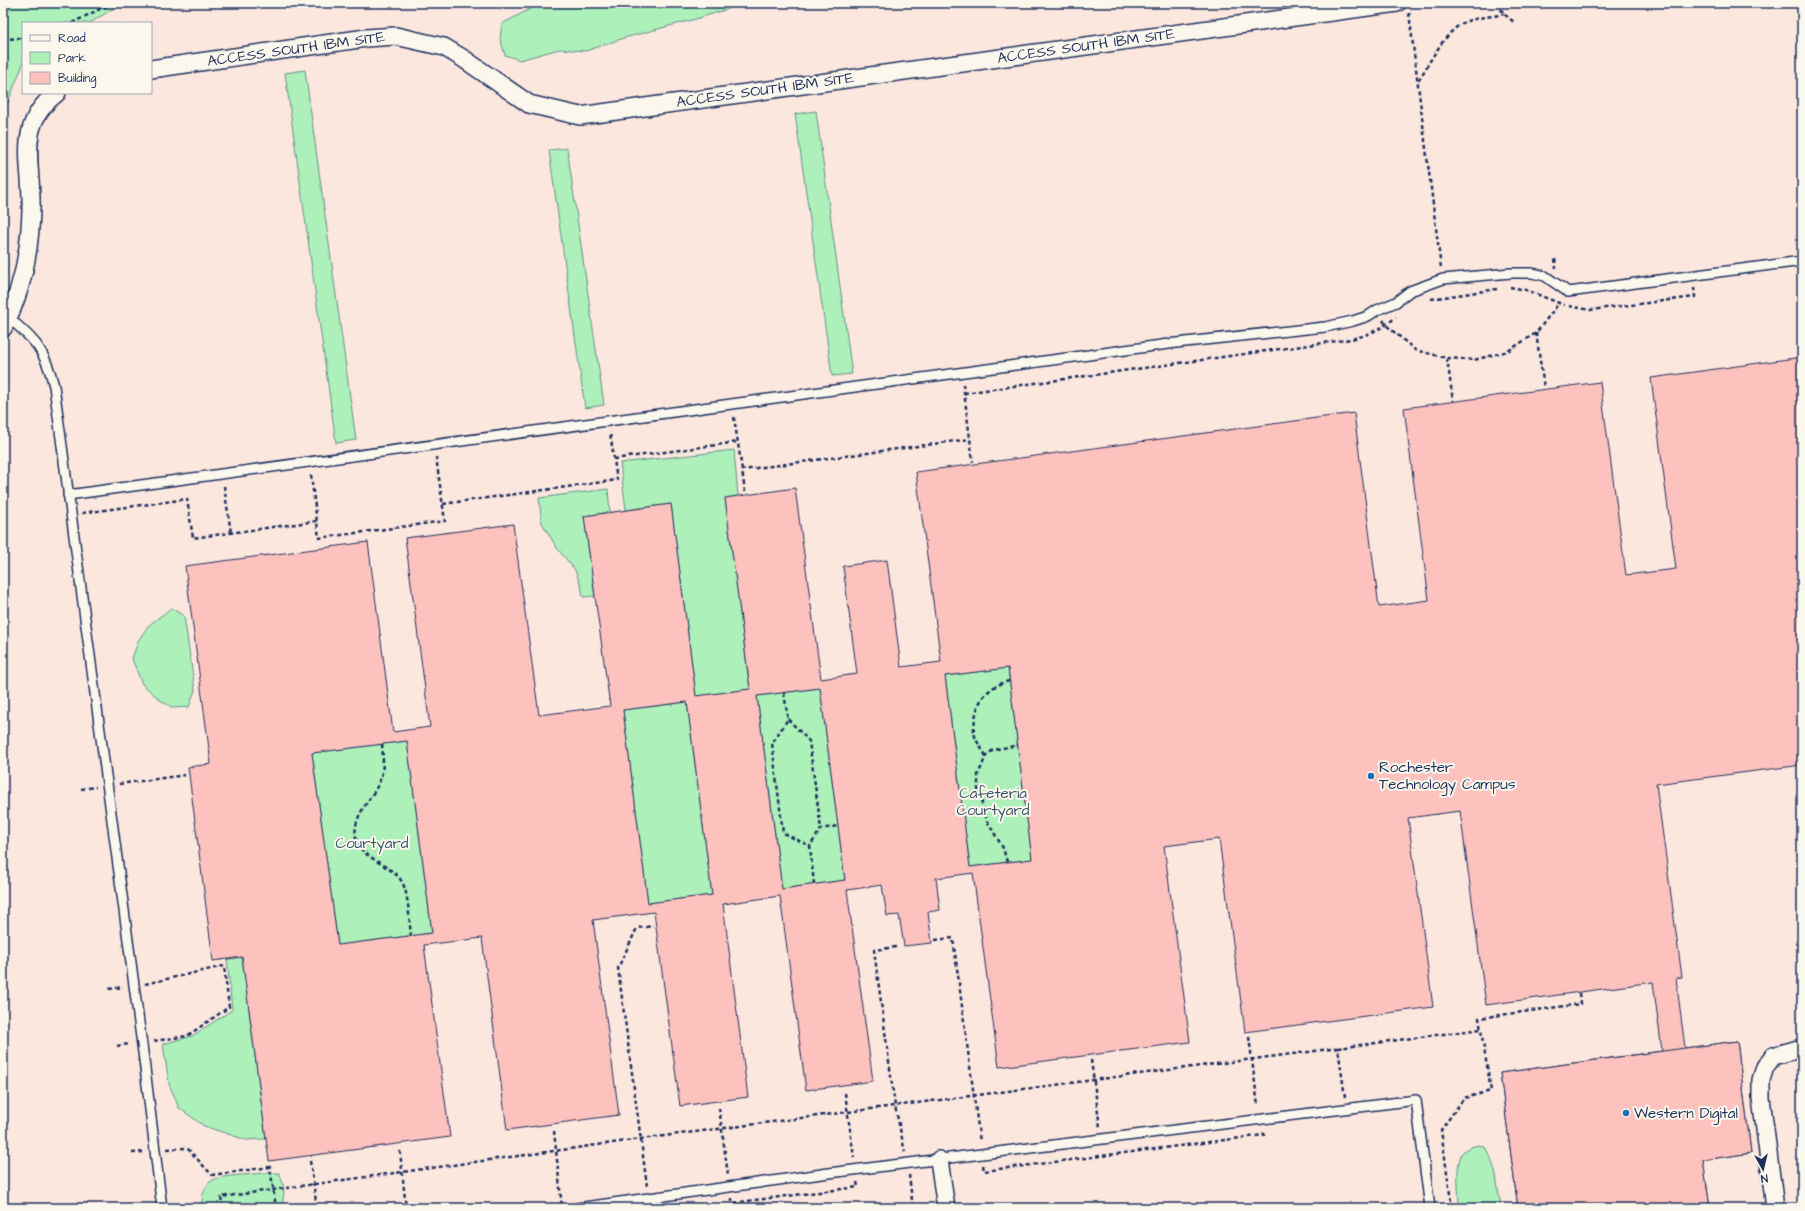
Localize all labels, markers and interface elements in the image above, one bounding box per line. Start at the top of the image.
legend [22,22,152,94]
street label: ACCESS SOUTH IBM SITE [996,23,1176,69]
street label: ACCESS SOUTH IBM SITE [206,26,386,72]
text: Road [58,30,86,47]
text: Park [58,50,86,67]
street label: ACCESS SOUTH IBM SITE [675,67,855,113]
text: Building [58,70,96,88]
place label: Rochester Technology Campus [1379,757,1516,796]
marker: Rochester Technology Campus [1366,771,1376,781]
park label: Cafeteria Courtyard [957,783,1030,822]
park label: Courtyard [336,833,409,855]
place label: Western Digital [1634,1103,1738,1125]
marker: Western Digital [1621,1108,1631,1118]
north arrow [1743,1149,1783,1189]
text: N [1760,1170,1769,1186]

